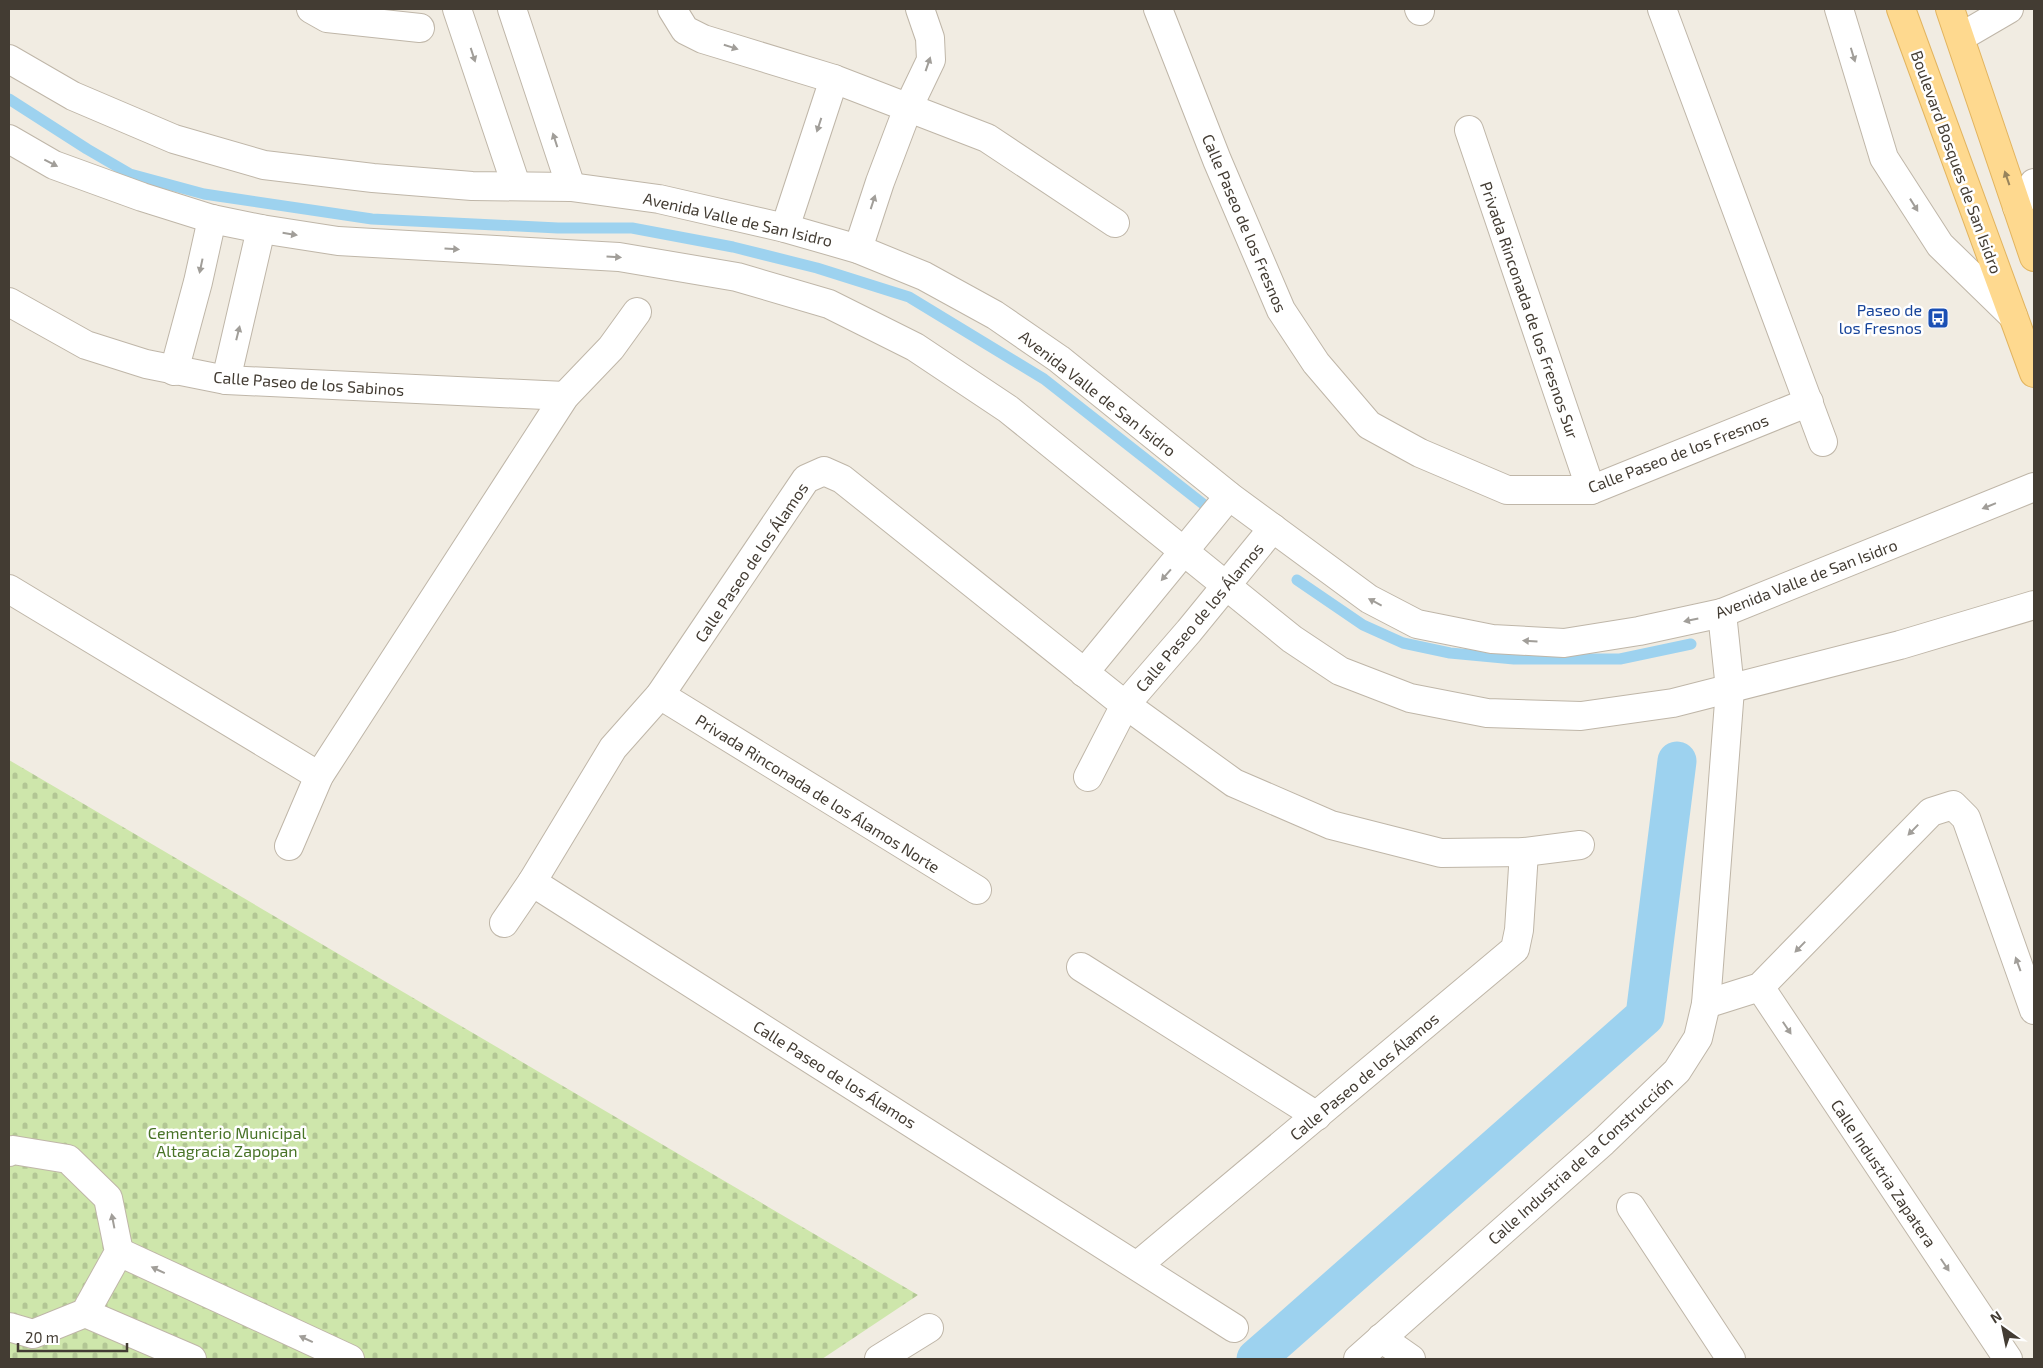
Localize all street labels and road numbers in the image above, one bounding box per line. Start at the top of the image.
street label: Boulevard Bosques de San Isidro [1908,48,2006,276]
street label: Calle Paseo de los Fresnos [1199,131,1291,315]
street label: Privada Rinconada de los Fresnos Sur [1477,179,1583,442]
street label: Avenida Valle de San Isidro [642,188,834,250]
street label: Avenida Valle de San Isidro [1016,326,1180,460]
street label: Calle Paseo de los Sabinos [213,367,405,399]
street label: Calle Paseo de los Fresnos [1585,410,1771,496]
street label: Calle Paseo de los Álamos [690,479,812,645]
street label: Avenida Valle de San Isidro [1712,534,1900,622]
street label: Calle Paseo de los Álamos [1131,539,1267,695]
street label: Privada Rinconada de los Álamos Norte [692,710,944,876]
street label: Calle Paseo de los Álamos [1286,1008,1442,1144]
street label: Calle Paseo de los Álamos [750,1016,920,1132]
street label: Calle Industria de la Construcción [1484,1072,1676,1248]
street label: Calle Industria Zapatera [1827,1096,1941,1250]

